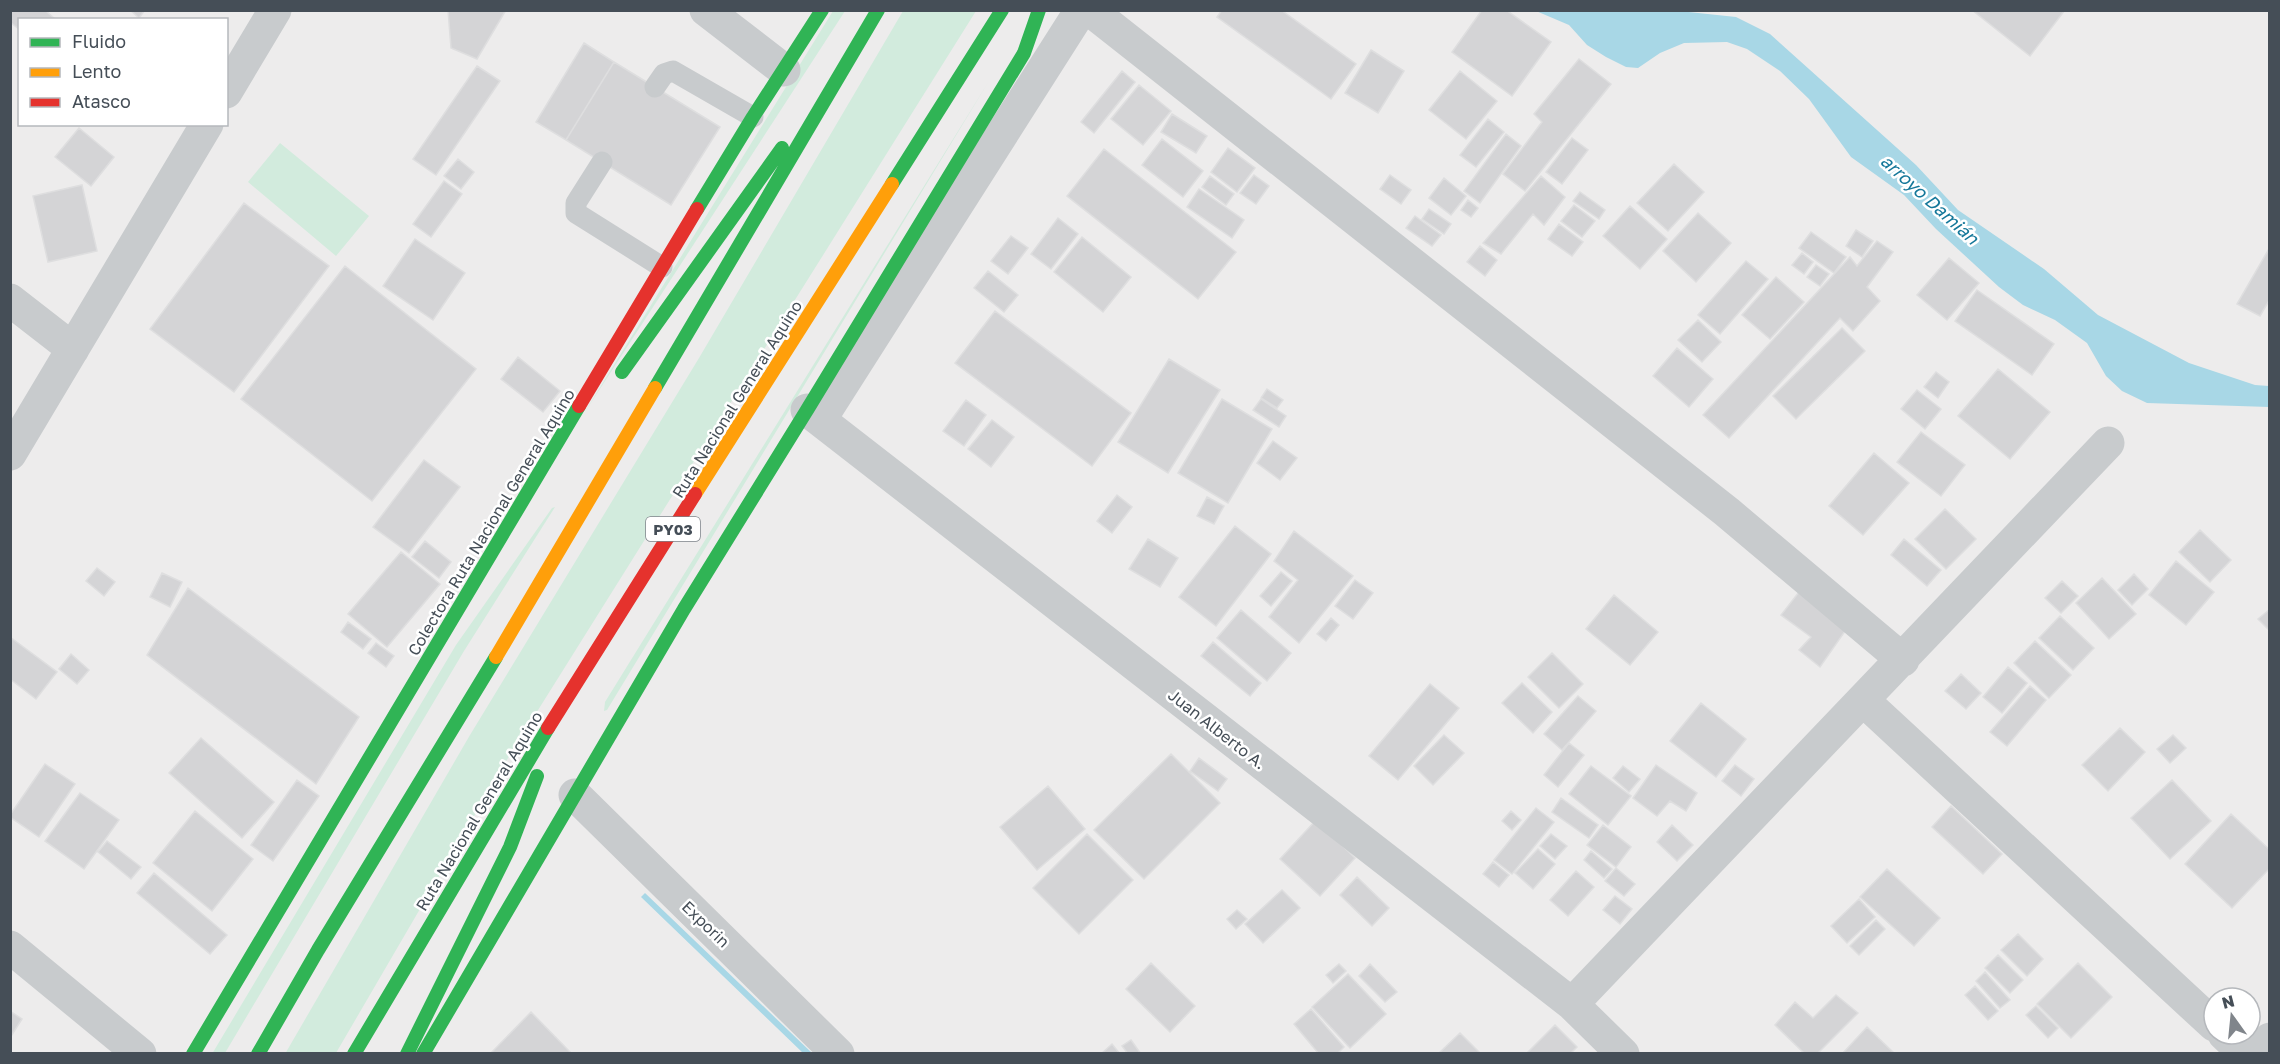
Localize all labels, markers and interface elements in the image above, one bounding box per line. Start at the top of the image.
legend [18,18,228,126]
text: Fluido [72,30,126,52]
text: Lento [72,60,121,82]
text: Atasco [72,90,131,112]
water label: arroyo Damián [1876,149,1984,249]
street label: Ruta Nacional General Aquino [668,297,806,501]
street label: Colectora Ruta Nacional General Aquino [403,385,579,659]
road number: PY03 [646,517,700,541]
street label: Juan Alberto A. [1164,685,1270,773]
street label: Ruta Nacional General Aquino [411,708,547,914]
street label: Exporin [678,897,734,951]
north arrow [2202,986,2262,1046]
text: N [2220,990,2237,1013]

